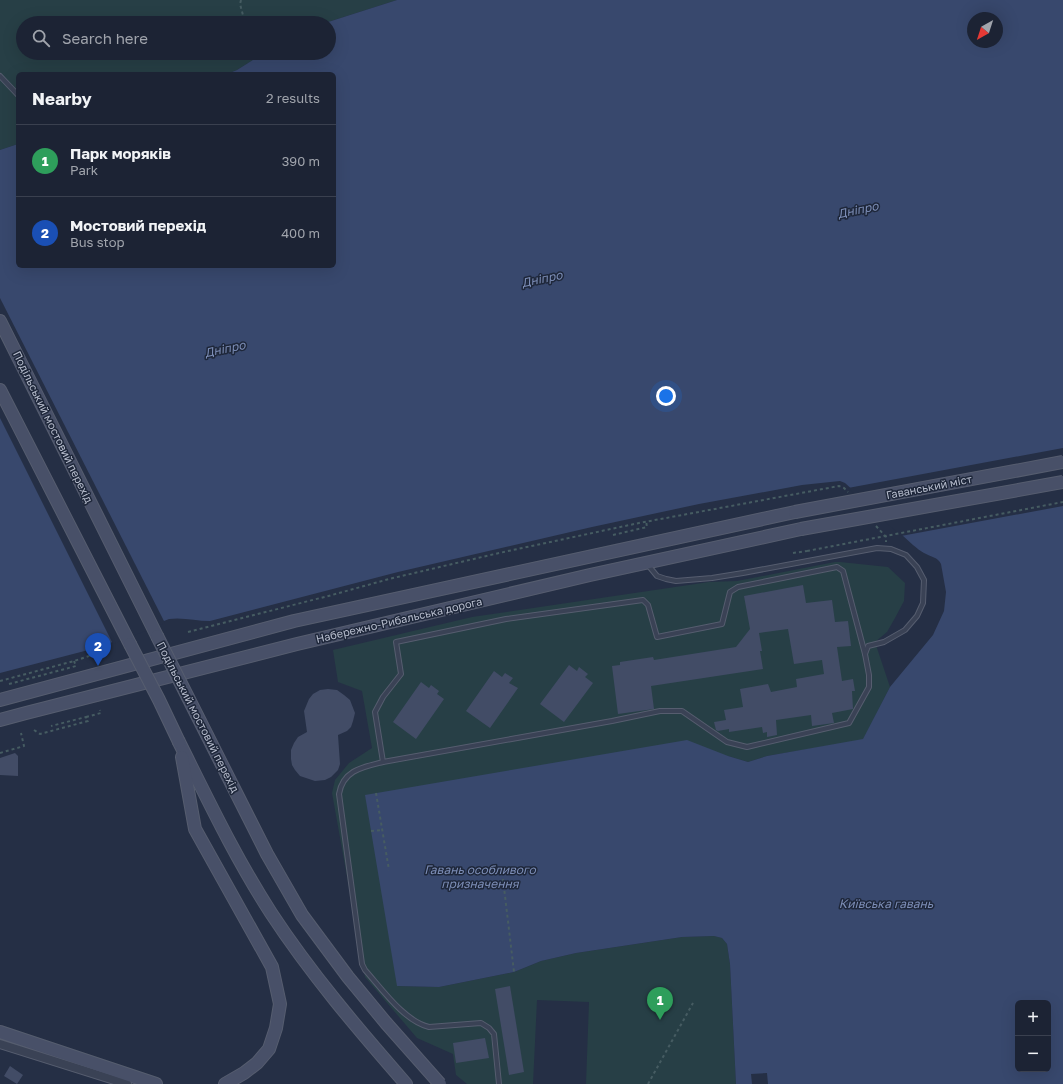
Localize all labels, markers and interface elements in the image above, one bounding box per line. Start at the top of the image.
north arrow [967,12,1003,48]
search box [16,16,336,60]
icon: search [30,27,52,49]
text: Search here [62,29,148,47]
text: Nearby [32,88,92,109]
text: 2 results [266,90,320,106]
text: Парк моряків [70,144,171,162]
text: 1 [42,153,48,169]
text: 390 m [282,153,320,169]
text: Park [70,162,98,178]
water label: Дніпро [835,198,880,221]
text: Мостовий перехід [70,216,206,234]
text: 2 [41,225,49,241]
text: 400 m [281,225,320,241]
text: Bus stop [70,234,125,250]
water label: Дніпро [519,267,564,290]
water label: Дніпро [202,337,247,360]
street label: Подільський мостовий перехід [11,349,96,505]
your location [656,386,676,406]
street label: Гаванський міст [885,472,973,501]
street label: Набережно-Рибальська дорога [314,594,483,645]
pin: 2 [85,633,111,666]
street label: Подільський мостовий перехід [155,639,242,795]
water label: Гавань особливого призначення [424,862,536,891]
water label: Київська гавань [839,896,934,911]
pin: 1 [647,987,673,1020]
map controls [1015,1000,1051,1072]
button: + [1015,1000,1051,1036]
button: − [1015,1036,1051,1072]

